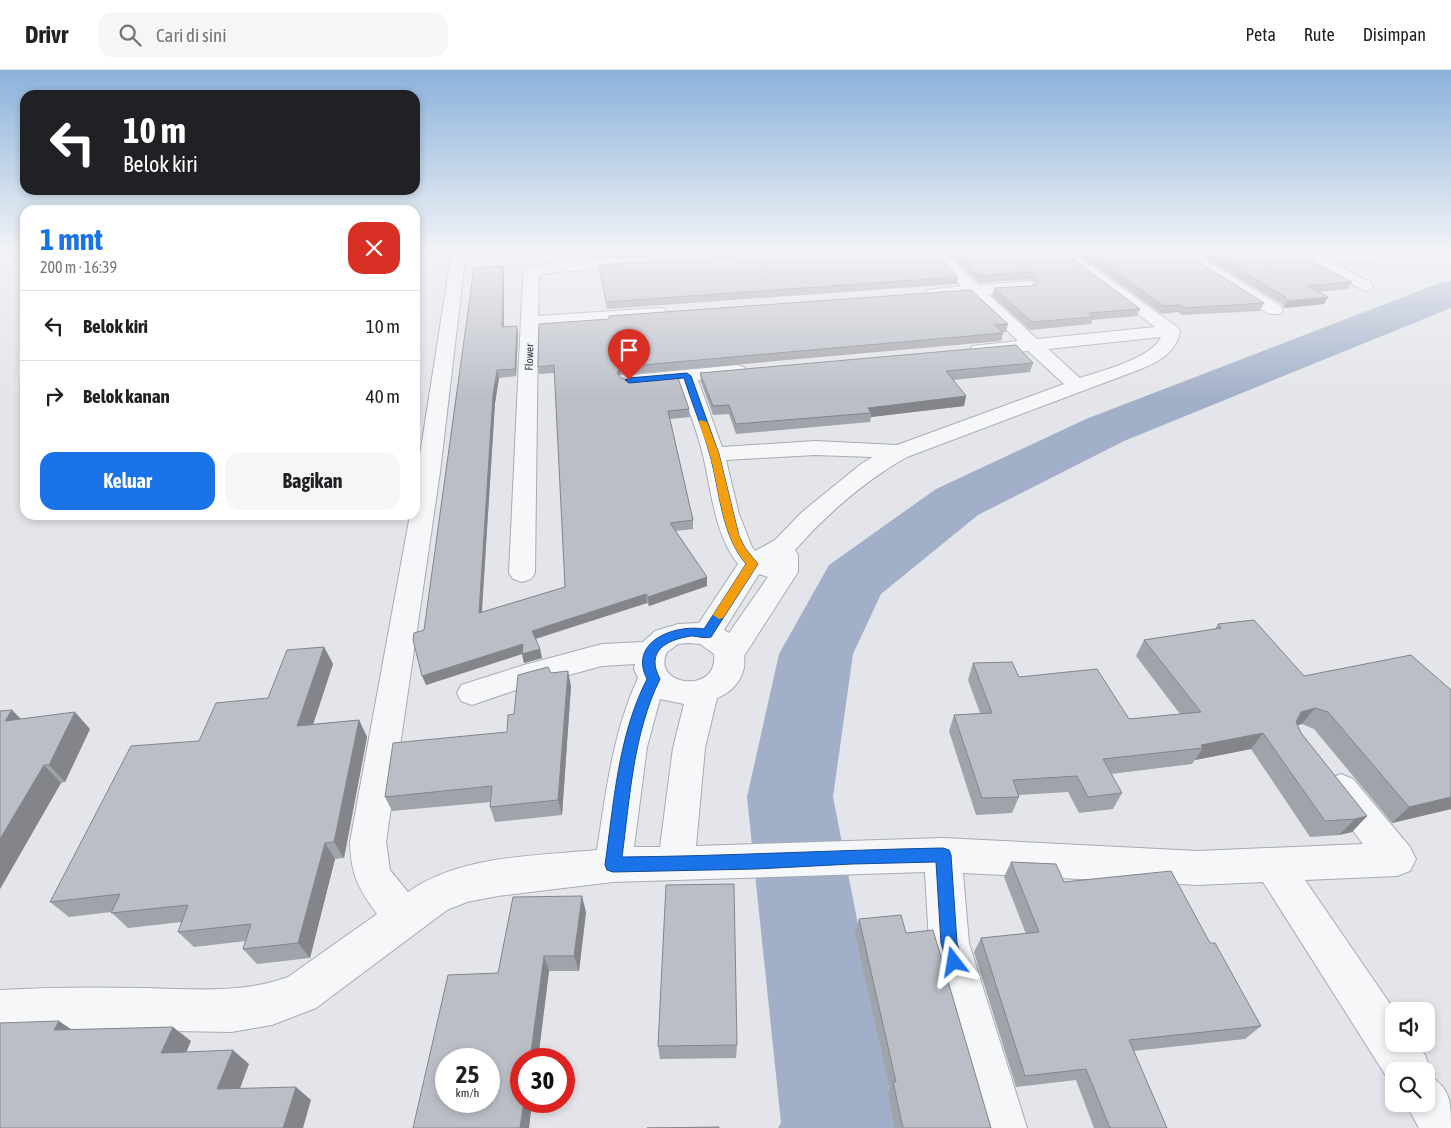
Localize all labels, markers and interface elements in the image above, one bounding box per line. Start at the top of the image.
search box [98,12,448,57]
text: Drivr [25,21,68,48]
icon: search [116,21,144,49]
text: Cari di sini [156,24,227,46]
text: Peta [1245,24,1276,45]
text: Rute [1304,24,1335,45]
text: Disimpan [1363,24,1426,45]
icon: left [40,110,105,175]
text: 10 m [123,110,186,150]
text: Belok kiri [123,151,198,177]
text: 1 mnt [40,222,103,256]
button: close [348,222,400,274]
text: 200 m · 16:39 [40,258,117,276]
icon: left [40,312,68,340]
text: Belok kiri [83,315,148,337]
text: 10 m [366,315,400,337]
pin [608,329,650,380]
icon: arrive [615,336,643,364]
street label: Flower [523,343,535,371]
icon: right [40,382,68,410]
text: Belok kanan [83,385,170,407]
text: 40 m [366,385,400,407]
button: Keluar [40,452,215,510]
button: Bagikan [225,452,400,510]
position arrow [927,935,979,987]
map controls [1385,1002,1435,1112]
button: sound [1385,1002,1435,1052]
speed limit sign: 30 [510,1048,575,1113]
text: 25 [456,1060,479,1088]
button: search [1385,1062,1435,1112]
text: km/h [456,1086,479,1100]

